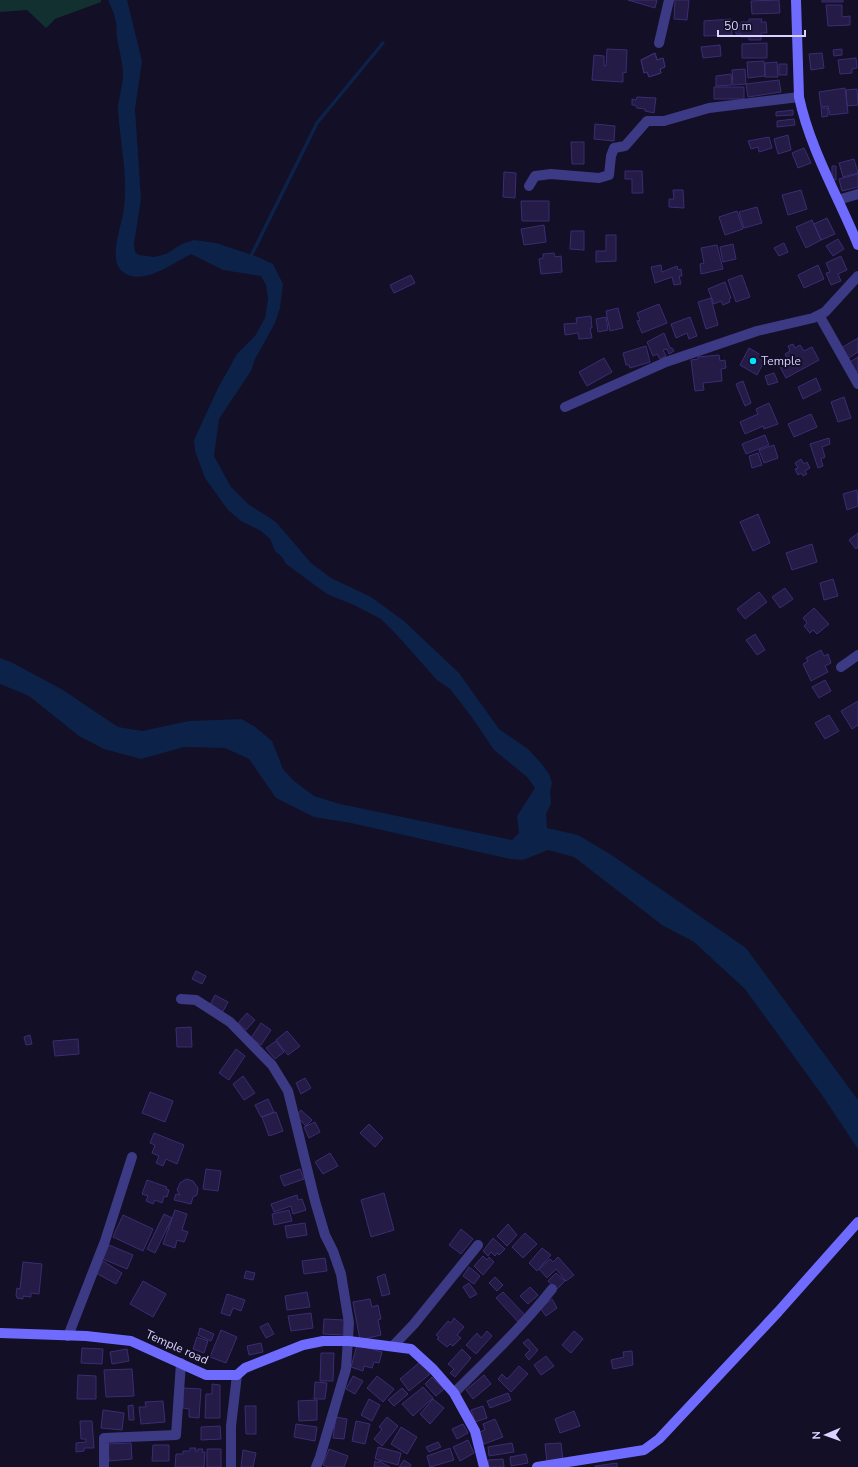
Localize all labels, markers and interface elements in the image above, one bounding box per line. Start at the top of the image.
scale bar [718,12,805,38]
text: 50 m [724,18,752,34]
place label: Temple [761,353,801,369]
marker: Temple [748,356,758,366]
street label: Temple road [143,1326,211,1368]
north arrow [806,1415,846,1455]
text: N [809,1431,824,1440]

